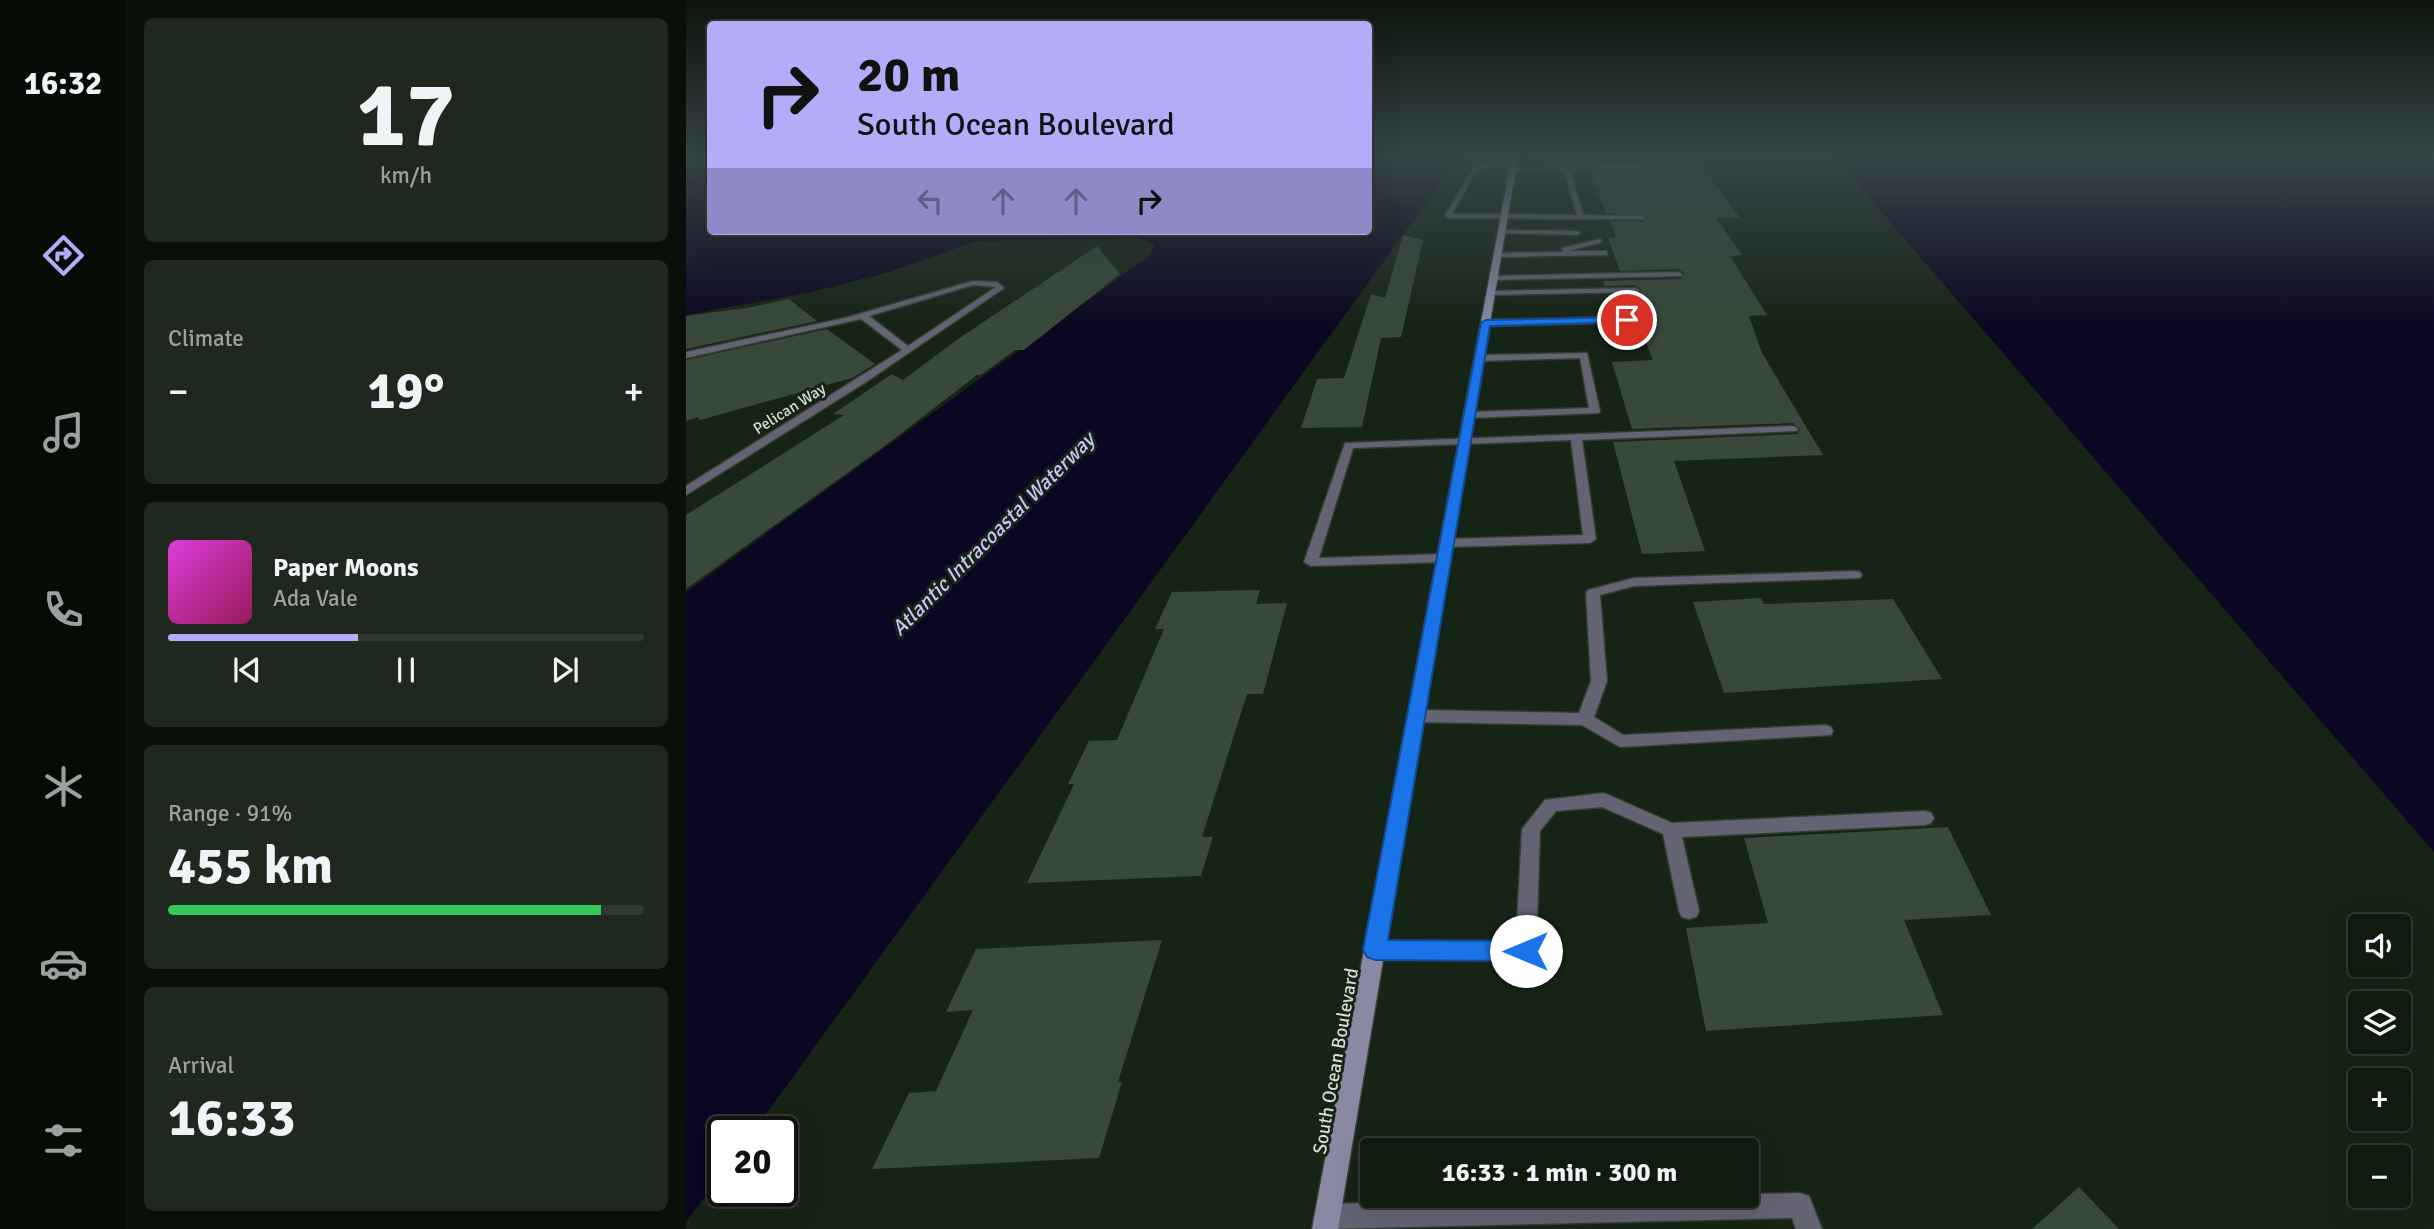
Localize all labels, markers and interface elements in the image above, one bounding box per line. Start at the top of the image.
text: 20 m [857,45,960,105]
icon: right [742,49,833,140]
text: 17 [357,59,455,172]
text: 16:32 [24,64,102,103]
text: South Ocean Boulevard [857,105,1175,144]
text: km/h [380,161,432,190]
icon: left [911,182,949,220]
icon: ahead [984,182,1022,220]
icon: ahead [1057,182,1095,220]
icon: right [1130,182,1168,220]
icon: directions [39,231,88,280]
pin [1597,290,1657,350]
icon: arrive [1608,301,1646,339]
text: Climate [168,324,244,353]
text: 19° [368,359,444,423]
text: − [168,368,189,415]
text: + [623,368,644,415]
street label: Pelican Way [749,378,830,439]
icon: music [39,408,88,457]
water label: Atlantic Intracoastal Waterway [886,425,1102,641]
text: Paper Moons [273,552,419,584]
text: Ada Vale [273,584,358,613]
icon: phone [39,585,88,634]
icon: previous [228,651,266,689]
icon: pause [387,651,425,689]
icon: next [546,651,584,689]
icon: climate [39,762,88,811]
text: Range · 91% [168,799,292,828]
text: 455 km [168,834,333,898]
position arrow [1489,914,1563,988]
map controls [2348,914,2411,1208]
button: sound [2348,914,2411,977]
icon: car [39,939,88,988]
street label: South Ocean Boulevard [1308,966,1364,1156]
button: layers [2348,991,2411,1054]
text: Arrival [168,1051,234,1080]
button: + [2348,1068,2411,1131]
text: 16:33 [168,1086,296,1150]
icon: filters [39,1116,88,1165]
speed limit sign: 20 [707,1116,798,1207]
button: − [2348,1145,2411,1208]
text: 16:33 · 1 min · 300 m [1442,1157,1677,1189]

